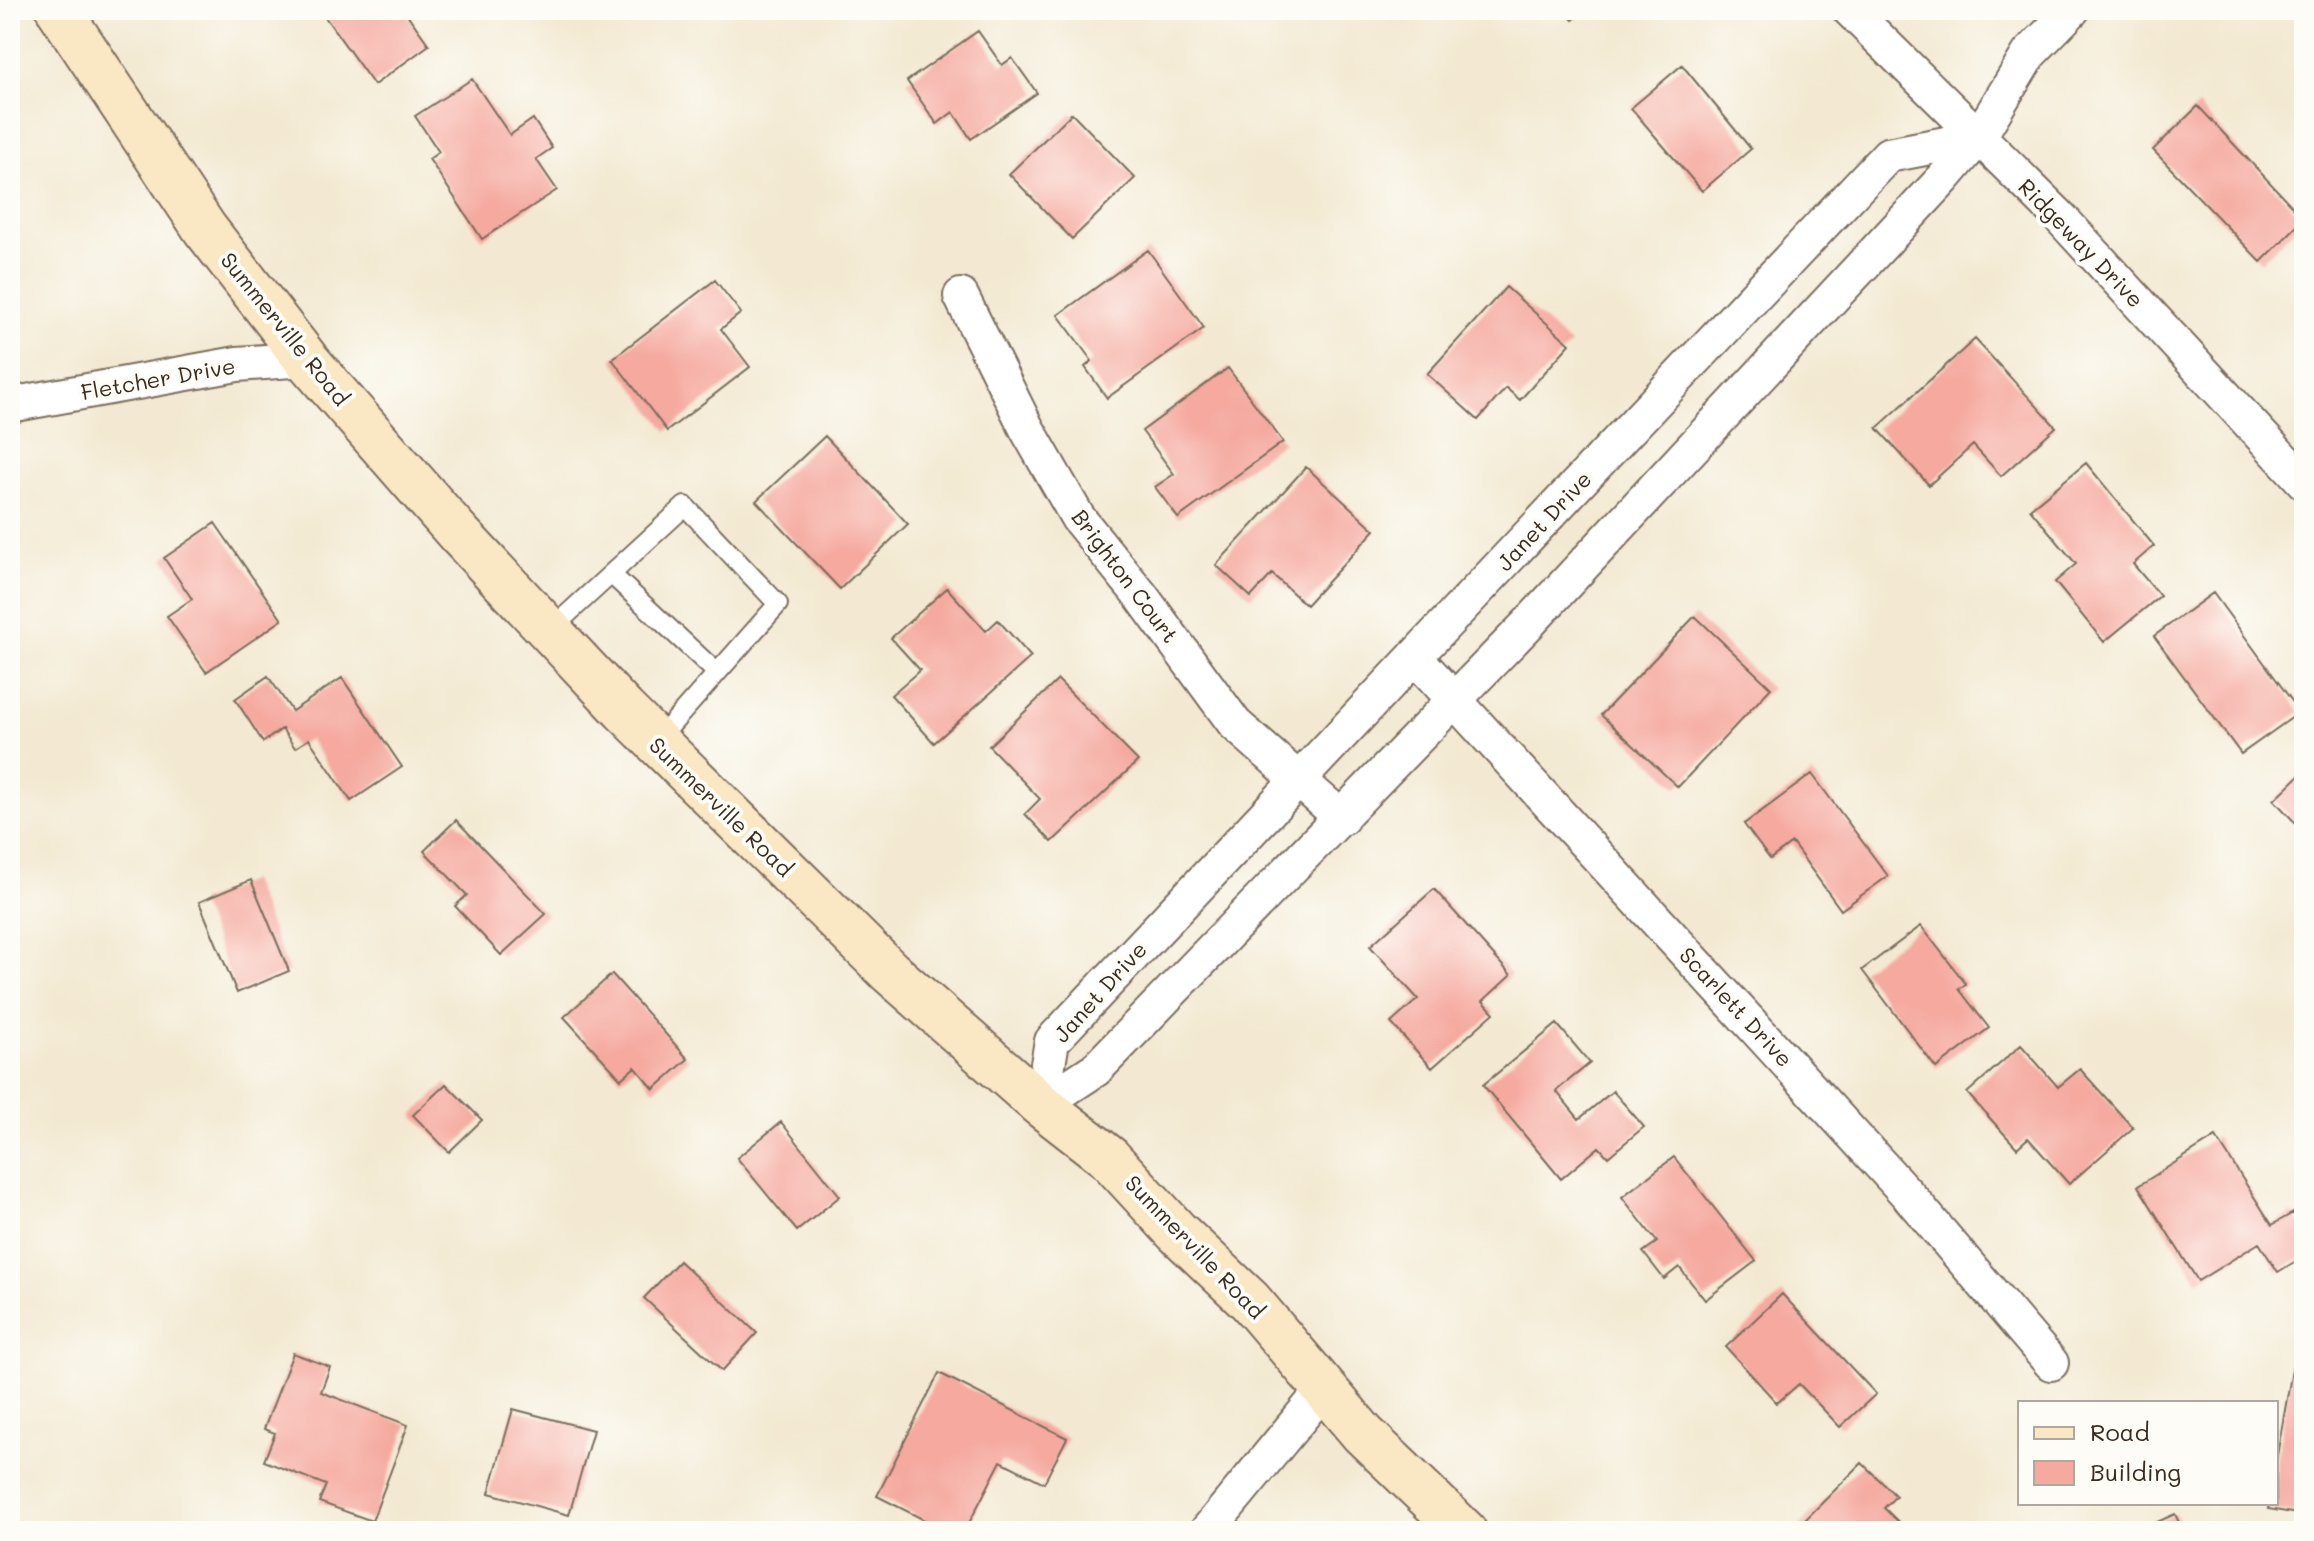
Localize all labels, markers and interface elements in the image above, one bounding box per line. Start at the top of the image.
street label: Ridgeway Drive [2012,172,2150,313]
street label: Summerville Road [215,246,356,411]
street label: Fletcher Drive [78,351,237,406]
street label: Janet Drive [1490,465,1597,577]
street label: Brighton Court [1066,503,1185,648]
street label: Summerville Road [643,731,799,883]
street label: Janet Drive [1047,935,1153,1048]
street label: Scarlett Drive [1673,941,1799,1073]
street label: Summerville Road [1119,1169,1271,1325]
legend [2018,1401,2278,1505]
text: Road [2090,1416,2150,1447]
text: Building [2090,1456,2181,1487]

